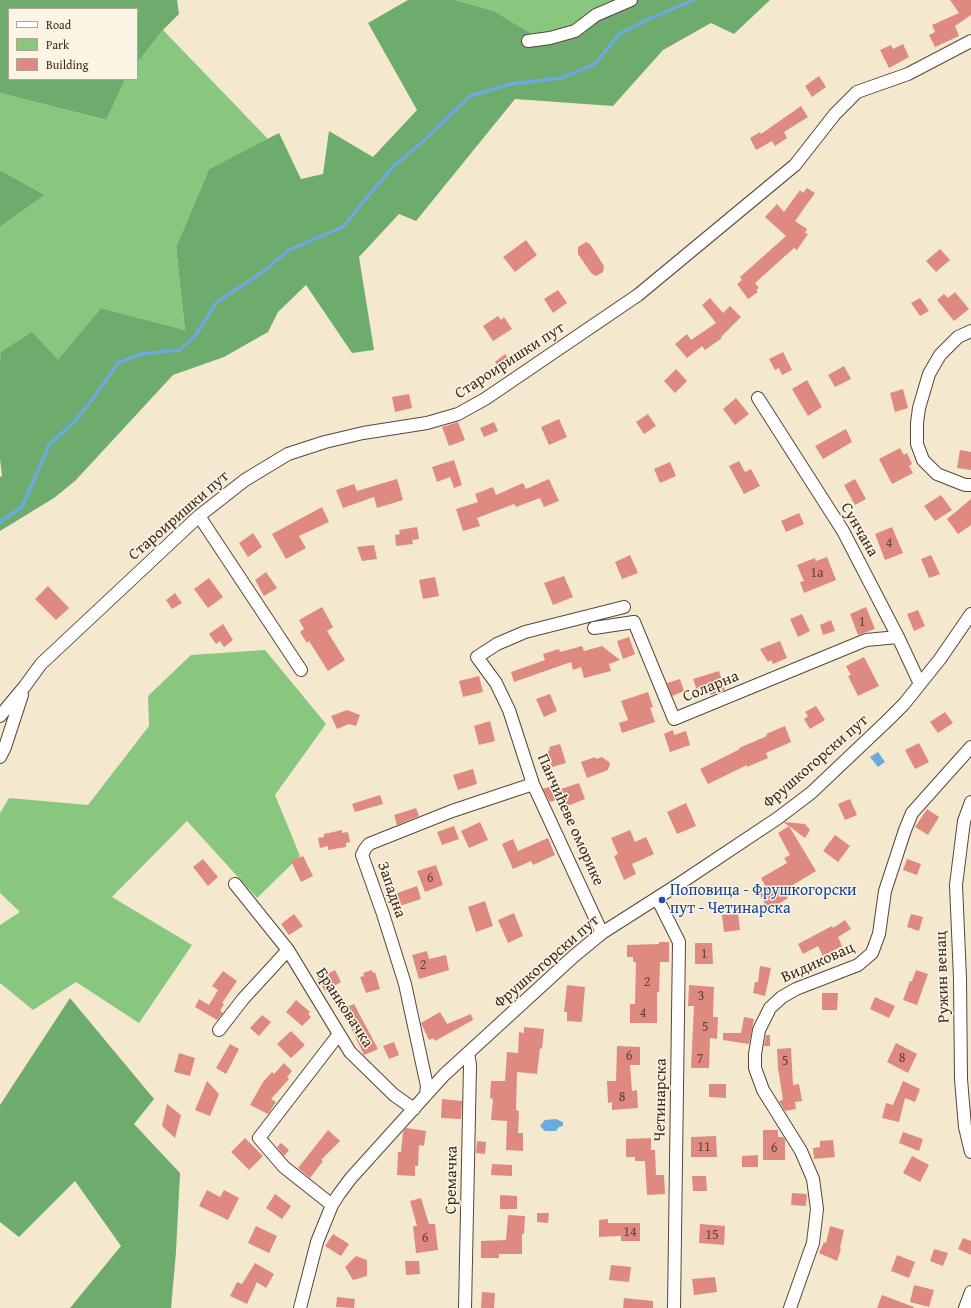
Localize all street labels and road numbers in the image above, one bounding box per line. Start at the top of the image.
street label: Староиришки пут [452,318,568,404]
street label: Староиришки пут [125,467,233,565]
street label: Сунчана [836,500,882,560]
street label: Соларна [680,667,742,707]
street label: Фрушкогорски пут [760,711,872,813]
street label: Панчићеве оморике [532,751,608,889]
street label: Западна [372,859,410,921]
street label: Фрушкогорски пут [491,911,603,1013]
street label: Ружин венац [932,931,954,1023]
street label: Видиковац [779,938,857,988]
street label: Бранковачка [311,965,377,1051]
street label: Четинарска [651,1058,671,1142]
street label: Сремачка [442,1146,462,1214]

